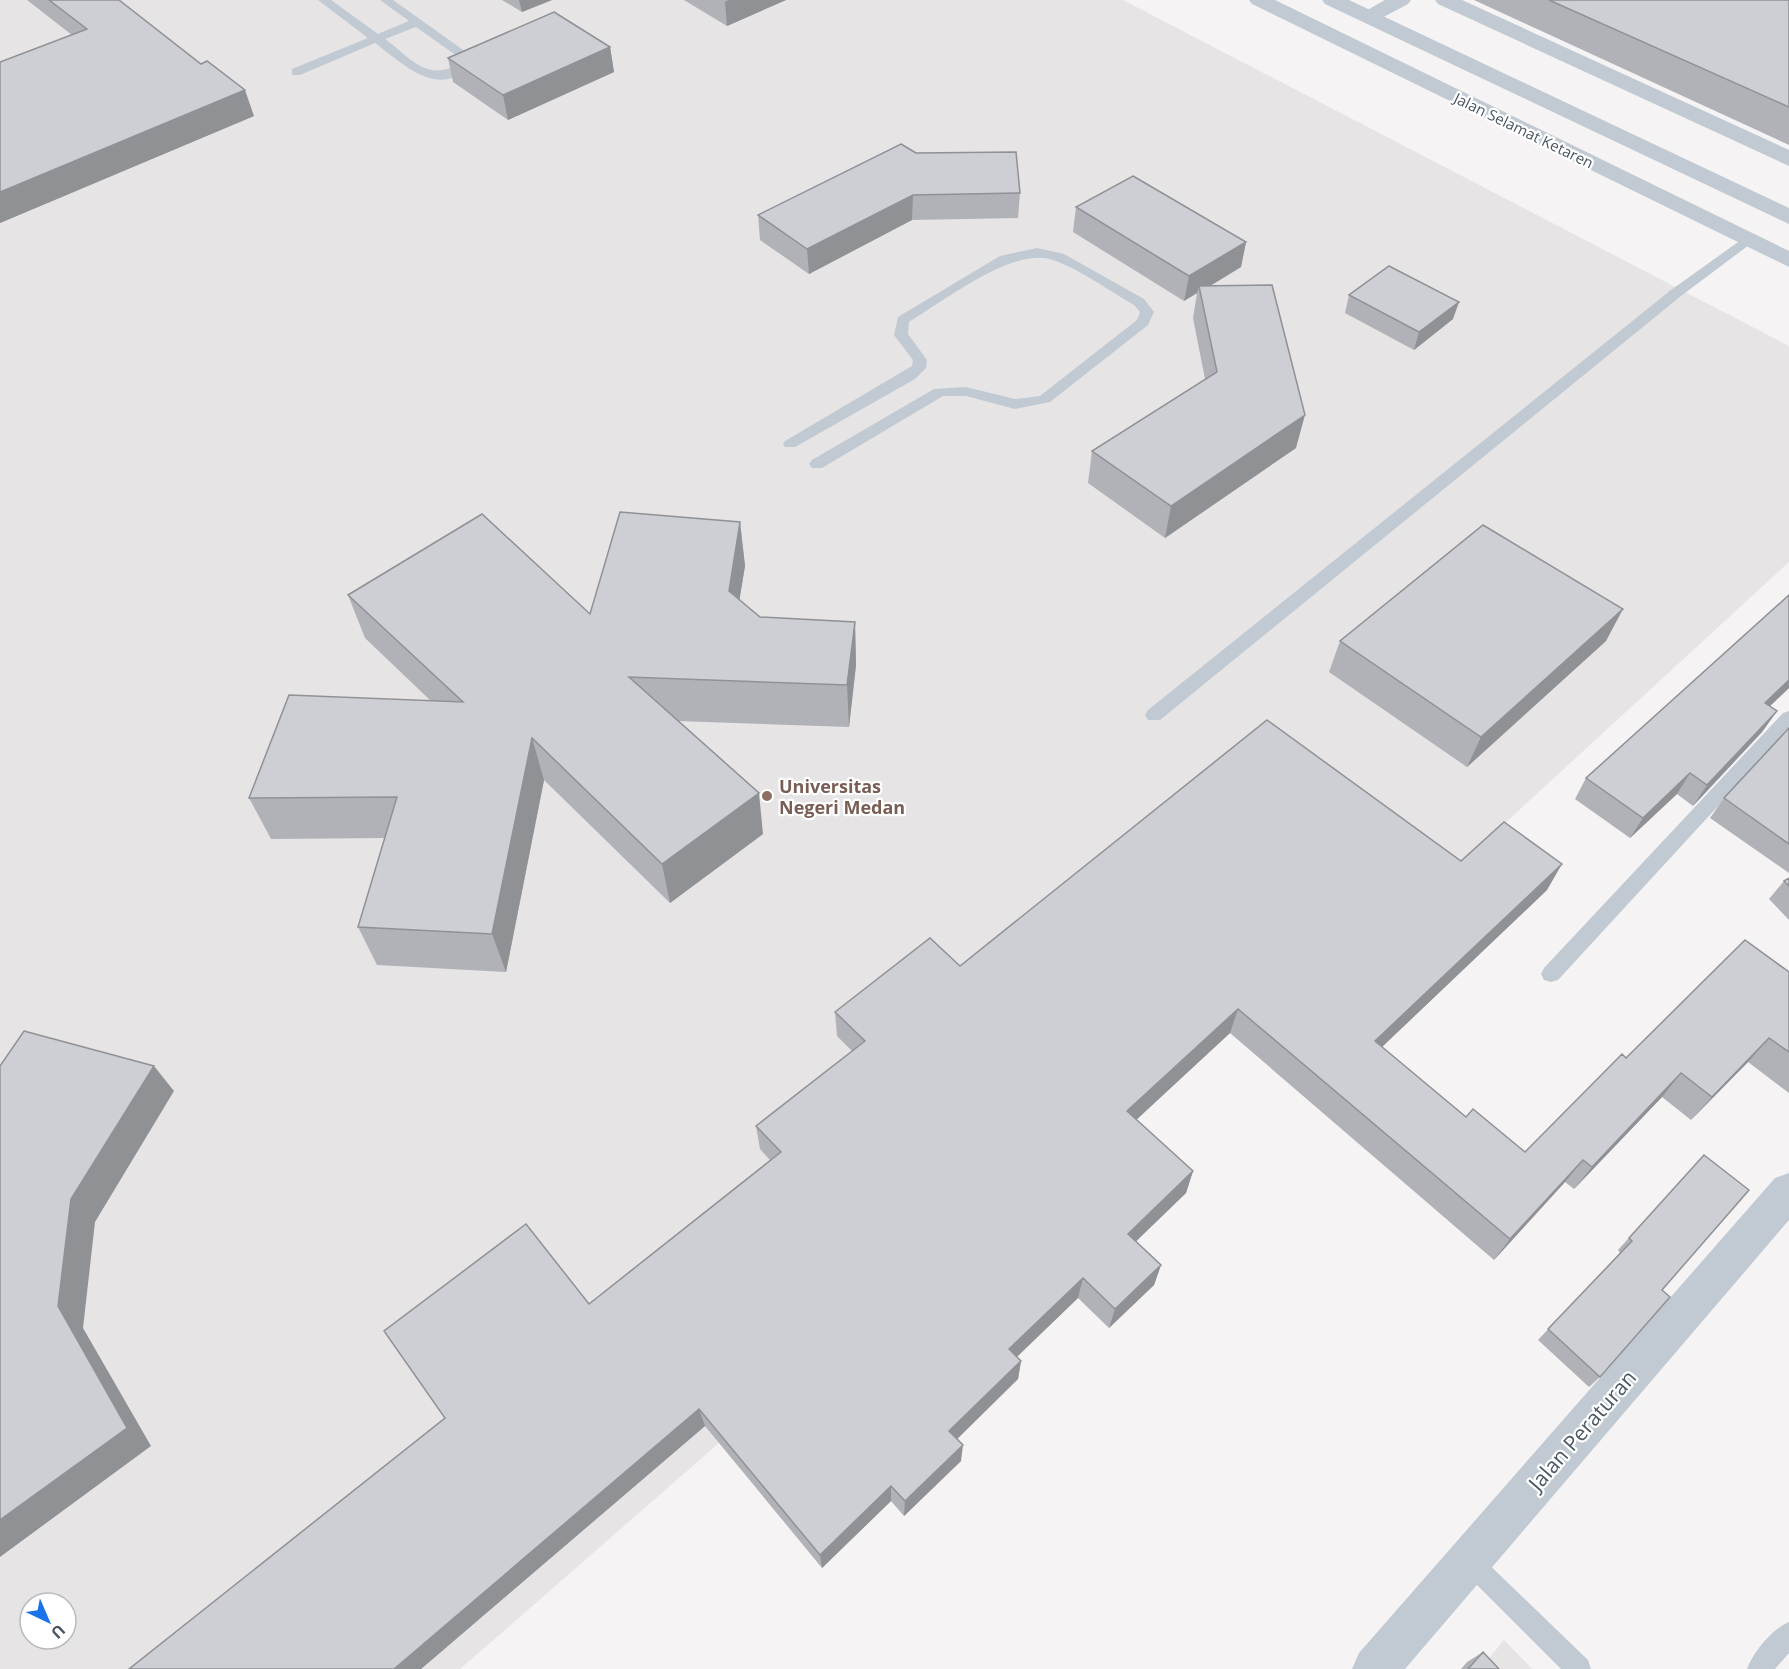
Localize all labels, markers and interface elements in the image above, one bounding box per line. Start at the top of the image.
street label: Jalan Selamat Ketaren [1449,87,1597,172]
place label: Universitas Negeri Medan [779,774,905,819]
marker: Universitas Negeri Medan [760,789,774,803]
street label: Jalan Peraturan [1521,1364,1642,1498]
north arrow [18,1591,78,1651]
text: U [46,1620,70,1644]

